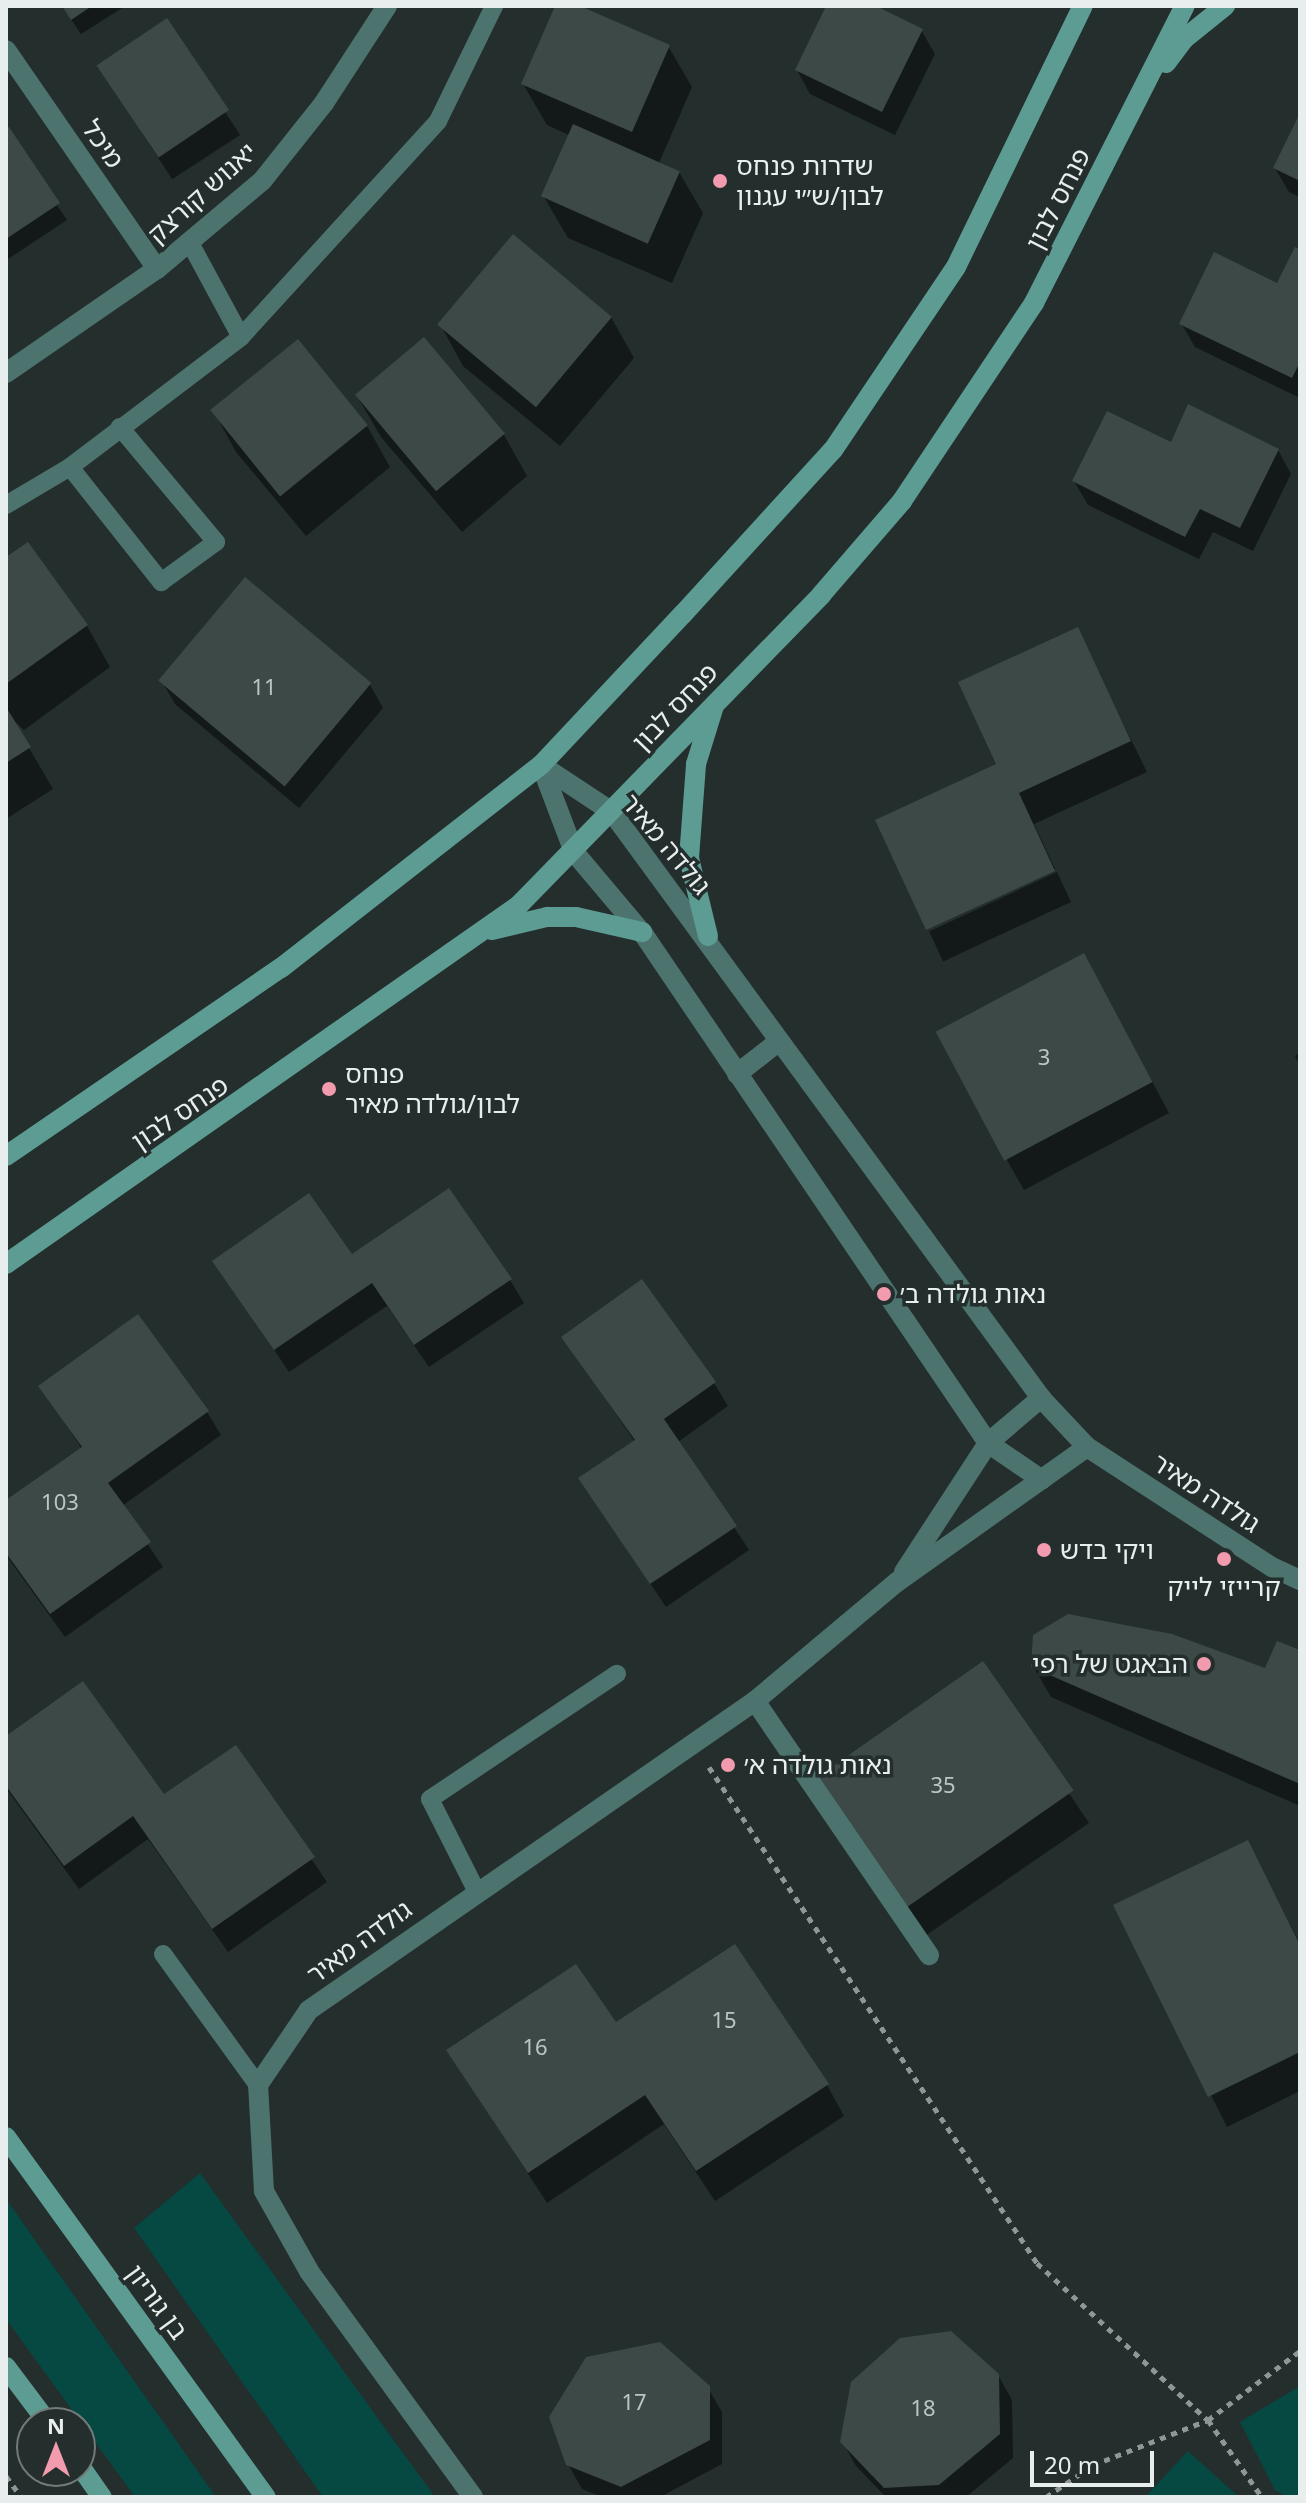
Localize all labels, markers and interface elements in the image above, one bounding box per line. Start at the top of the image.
street label: מיכל [75,114,131,174]
street label: יאנוש קורצק [141,136,263,250]
street label: פנחס לבון [1019,143,1097,255]
place label: שדרות פנחס לבון/ש״י עגנון [736,150,884,212]
marker: שדרות פנחס לבון/ש״י עגנון [711,172,729,190]
street label: פנחס לבון [626,657,724,757]
house number: 11 [251,674,277,700]
street label: גולדה מאיר [615,787,717,901]
house number: 3 [1038,1044,1050,1070]
place label: פנחס לבון/גולדה מאיר [345,1058,520,1120]
street label: פנחס לבון [126,1069,234,1157]
marker: פנחס לבון/גולדה מאיר [320,1080,338,1098]
place label: נאות גולדה ב׳ [900,1278,1046,1310]
marker: נאות גולדה ב׳ [875,1285,893,1303]
street label: גולדה מאיר [1147,1447,1265,1539]
house number: 103 [41,1489,79,1515]
place label: ויקי בדש [1060,1534,1154,1566]
marker: ויקי בדש [1035,1541,1053,1559]
marker: קרייזי לייק [1215,1550,1233,1568]
place label: קרייזי לייק [1167,1571,1281,1603]
place label: הבאגט של רפי [1032,1648,1188,1680]
marker: הבאגט של רפי [1195,1655,1213,1673]
place label: נאות גולדה א׳ [744,1749,892,1781]
marker: נאות גולדה א׳ [719,1756,737,1774]
house number: 35 [930,1772,956,1798]
street label: גולדה מאיר [301,1894,417,1990]
house number: 15 [711,2007,737,2033]
house number: 16 [522,2034,548,2060]
street label: בן גוריון [119,2258,195,2346]
house number: 17 [621,2389,647,2415]
house number: 18 [910,2395,936,2421]
north arrow [16,2407,96,2487]
text: N [47,2410,65,2440]
scale bar [1034,2435,1158,2485]
text: 20 m [1044,2448,1100,2481]

